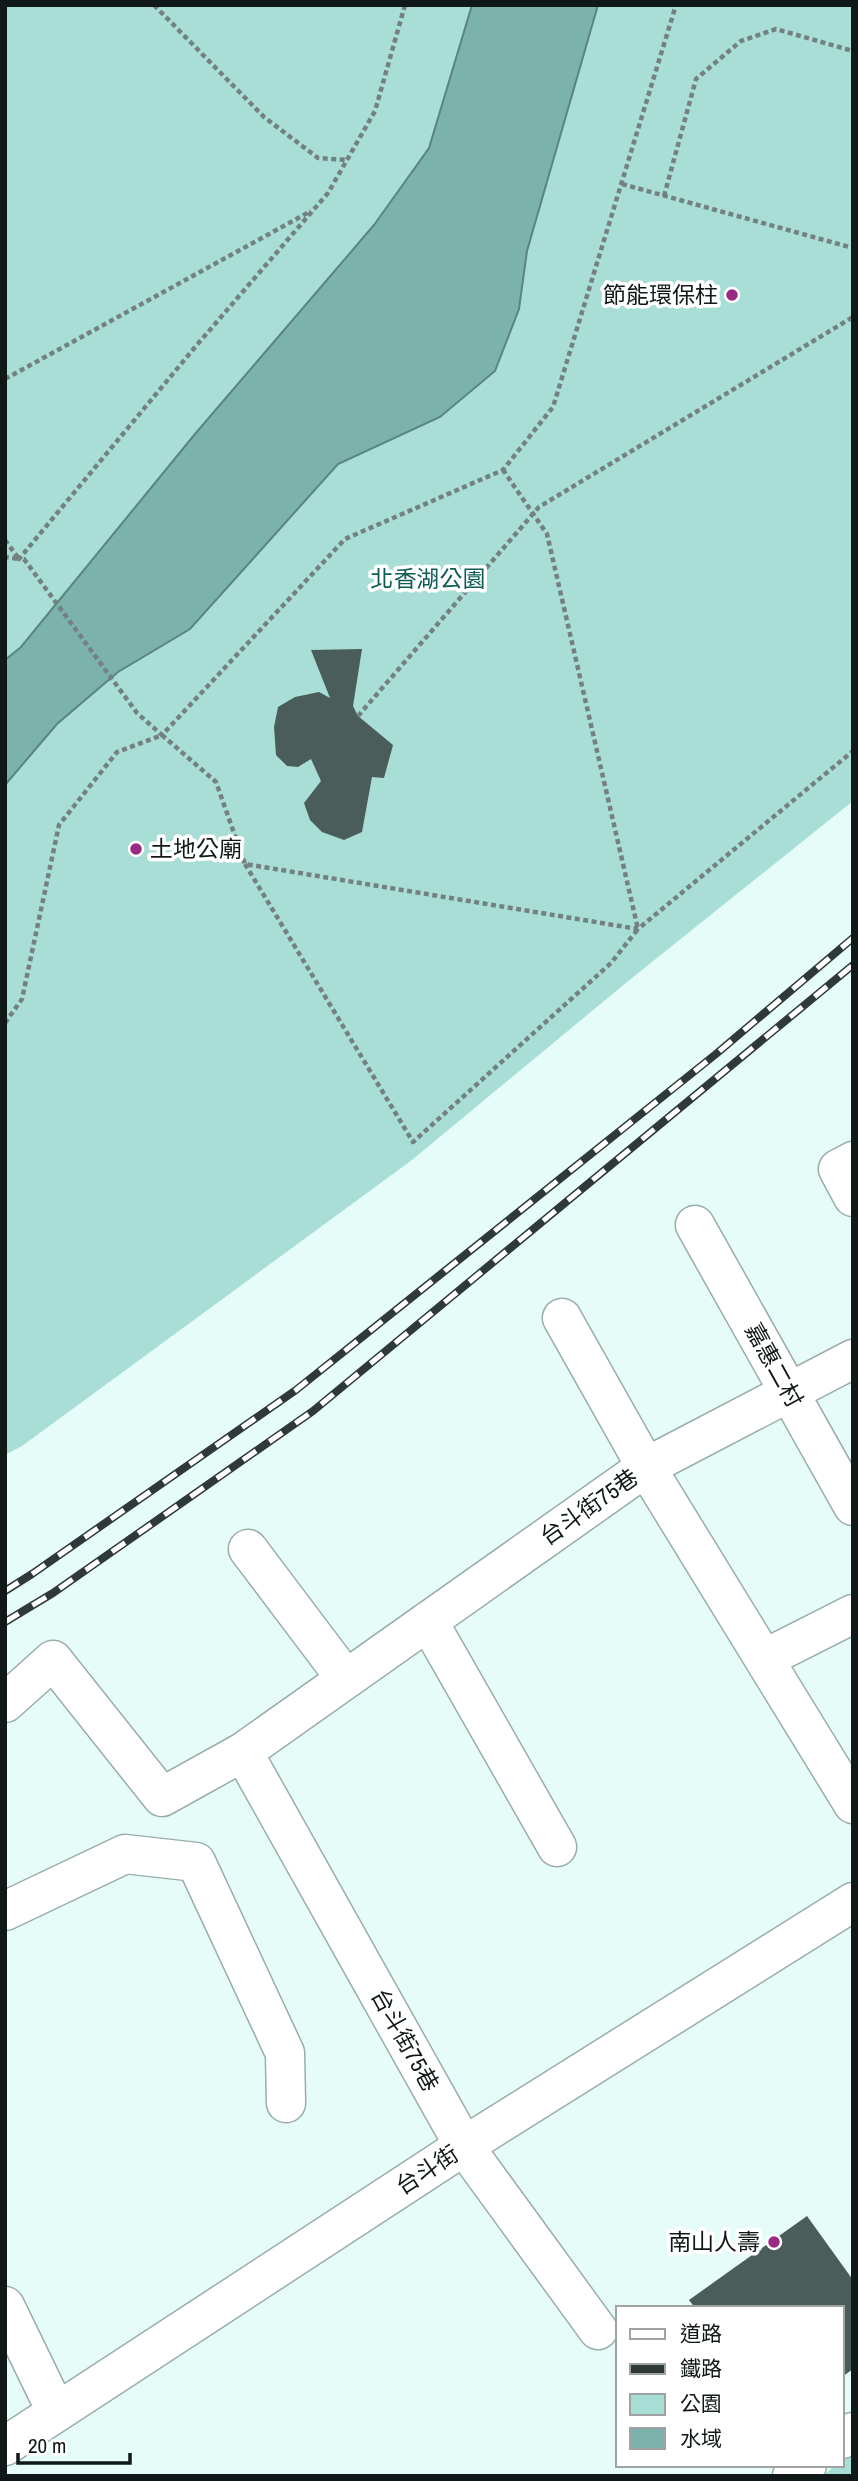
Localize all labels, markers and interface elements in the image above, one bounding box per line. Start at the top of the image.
place label: 節能環保柱 [603,279,718,310]
marker: 節能環保柱 [724,287,740,303]
park label: 北香湖公園 [371,563,486,594]
place label: 土地公廟 [150,833,242,864]
marker: 土地公廟 [128,841,144,857]
street label: 嘉惠二村 [739,1317,810,1413]
street label: 台斗街75巷 [534,1461,644,1552]
street label: 台斗街75巷 [364,1983,446,2097]
street label: 台斗街 [389,2138,464,2201]
place label: 南山人壽 [668,2226,760,2257]
marker: 南山人壽 [766,2234,782,2250]
legend [616,2306,844,2467]
text: 道路 [680,2319,722,2348]
text: 鐵路 [680,2354,722,2383]
text: 公園 [680,2389,722,2418]
scale bar [18,2422,130,2466]
text: 水域 [680,2424,722,2453]
text: 20 m [28,2431,66,2460]

